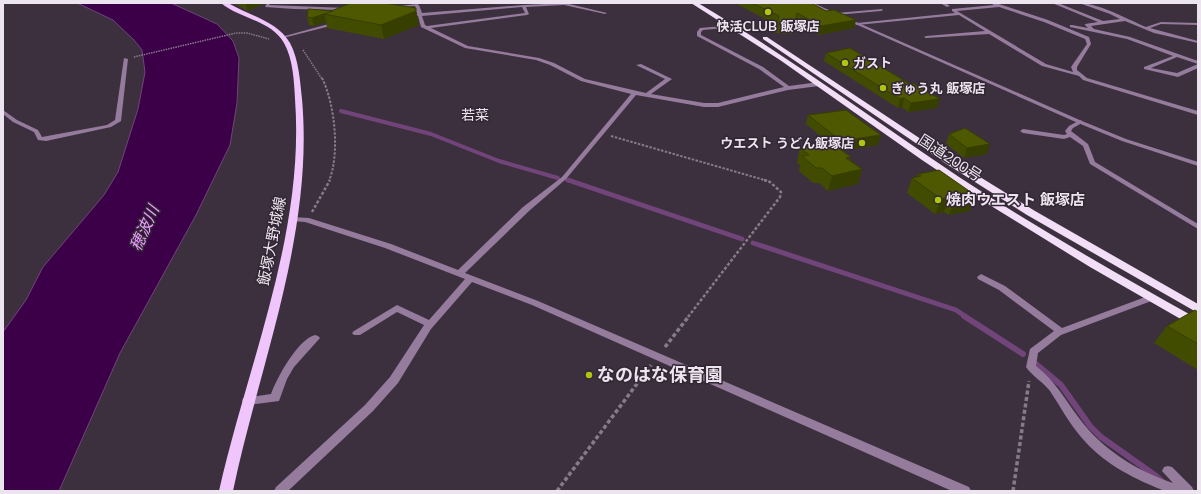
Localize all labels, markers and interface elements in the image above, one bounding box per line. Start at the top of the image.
marker: 快活CLUB 飯塚店 [763,7,773,17]
place label: 快活CLUB 飯塚店 [717,18,819,34]
place label: ガスト [853,55,892,71]
marker: ガスト [840,58,850,68]
place label: ぎゅう丸 飯塚店 [891,80,985,96]
marker: ぎゅう丸 飯塚店 [878,83,888,93]
district label: 若菜 [461,106,489,124]
street label: 国道200号 [915,130,986,185]
place label: ウエスト うどん飯塚店 [720,135,854,151]
marker: ウエスト うどん飯塚店 [857,138,867,148]
place label: 焼肉ウエスト 飯塚店 [946,190,1085,209]
street label: 飯塚大野城線 [254,195,289,287]
marker: 焼肉ウエスト 飯塚店 [933,195,943,205]
water label: 穂波川 [125,200,164,254]
place label: なのはな保育園 [597,363,723,386]
marker: なのはな保育園 [584,370,594,380]

